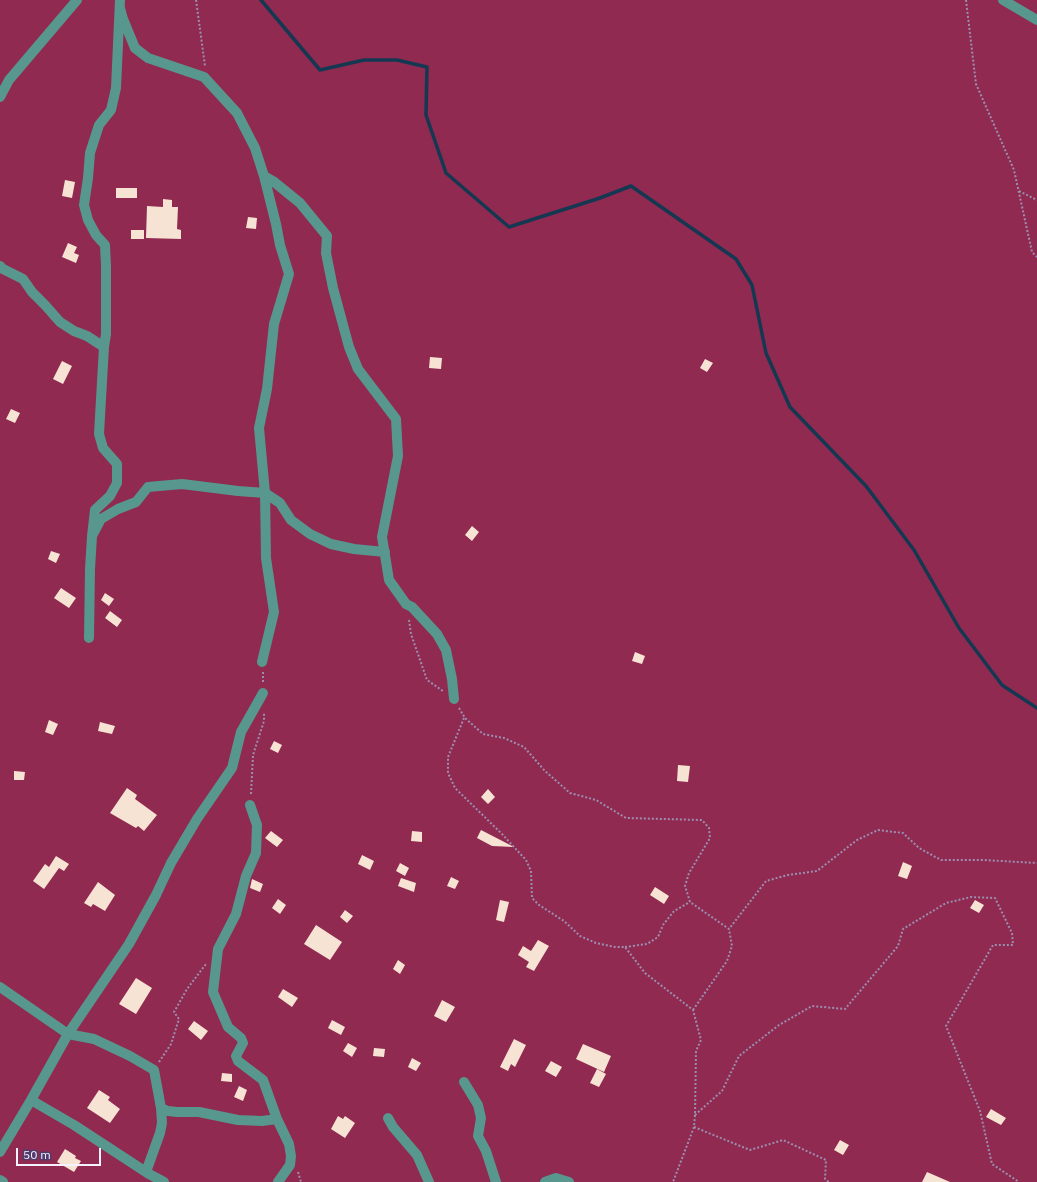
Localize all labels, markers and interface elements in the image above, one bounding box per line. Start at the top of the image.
scale bar [18,1140,103,1166]
text: 50 m [23,1147,51,1162]

